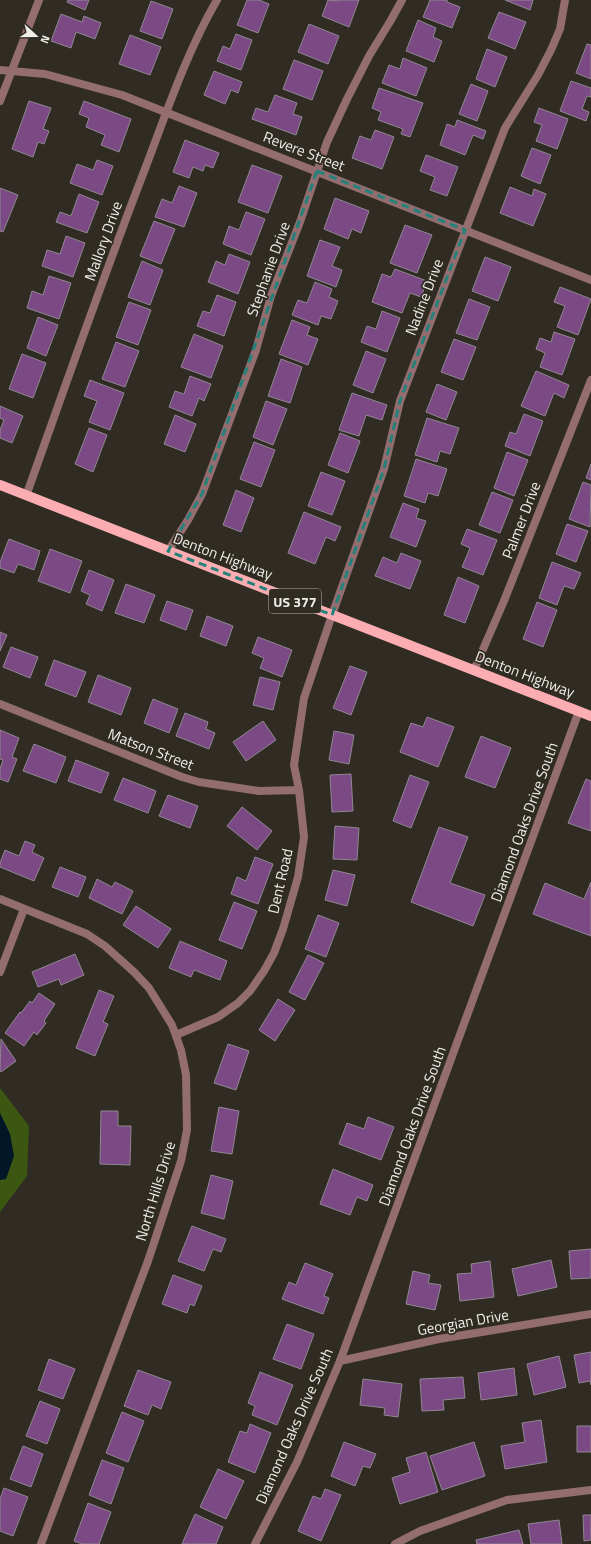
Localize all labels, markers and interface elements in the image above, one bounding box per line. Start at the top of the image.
north arrow [16,16,56,56]
text: N [37,33,54,46]
street label: Revere Street [260,125,349,177]
street label: Mallory Drive [78,198,128,284]
street label: Stephanie Drive [240,218,296,320]
street label: Nadine Drive [399,255,449,339]
street label: Palmer Drive [496,478,546,562]
street label: Denton Highway [170,526,276,586]
road number: US 377 [269,589,321,613]
street label: Denton Highway [472,644,578,704]
street label: Matson Street [105,722,198,776]
street label: Diamond Oaks Drive South [484,739,564,905]
street label: Dent Road [261,846,299,916]
street label: Diamond Oaks Drive South [372,1043,452,1209]
street label: North Hills Drive [129,1138,181,1244]
street label: Georgian Drive [415,1303,511,1341]
street label: Diamond Oaks Drive South [249,1344,339,1508]

